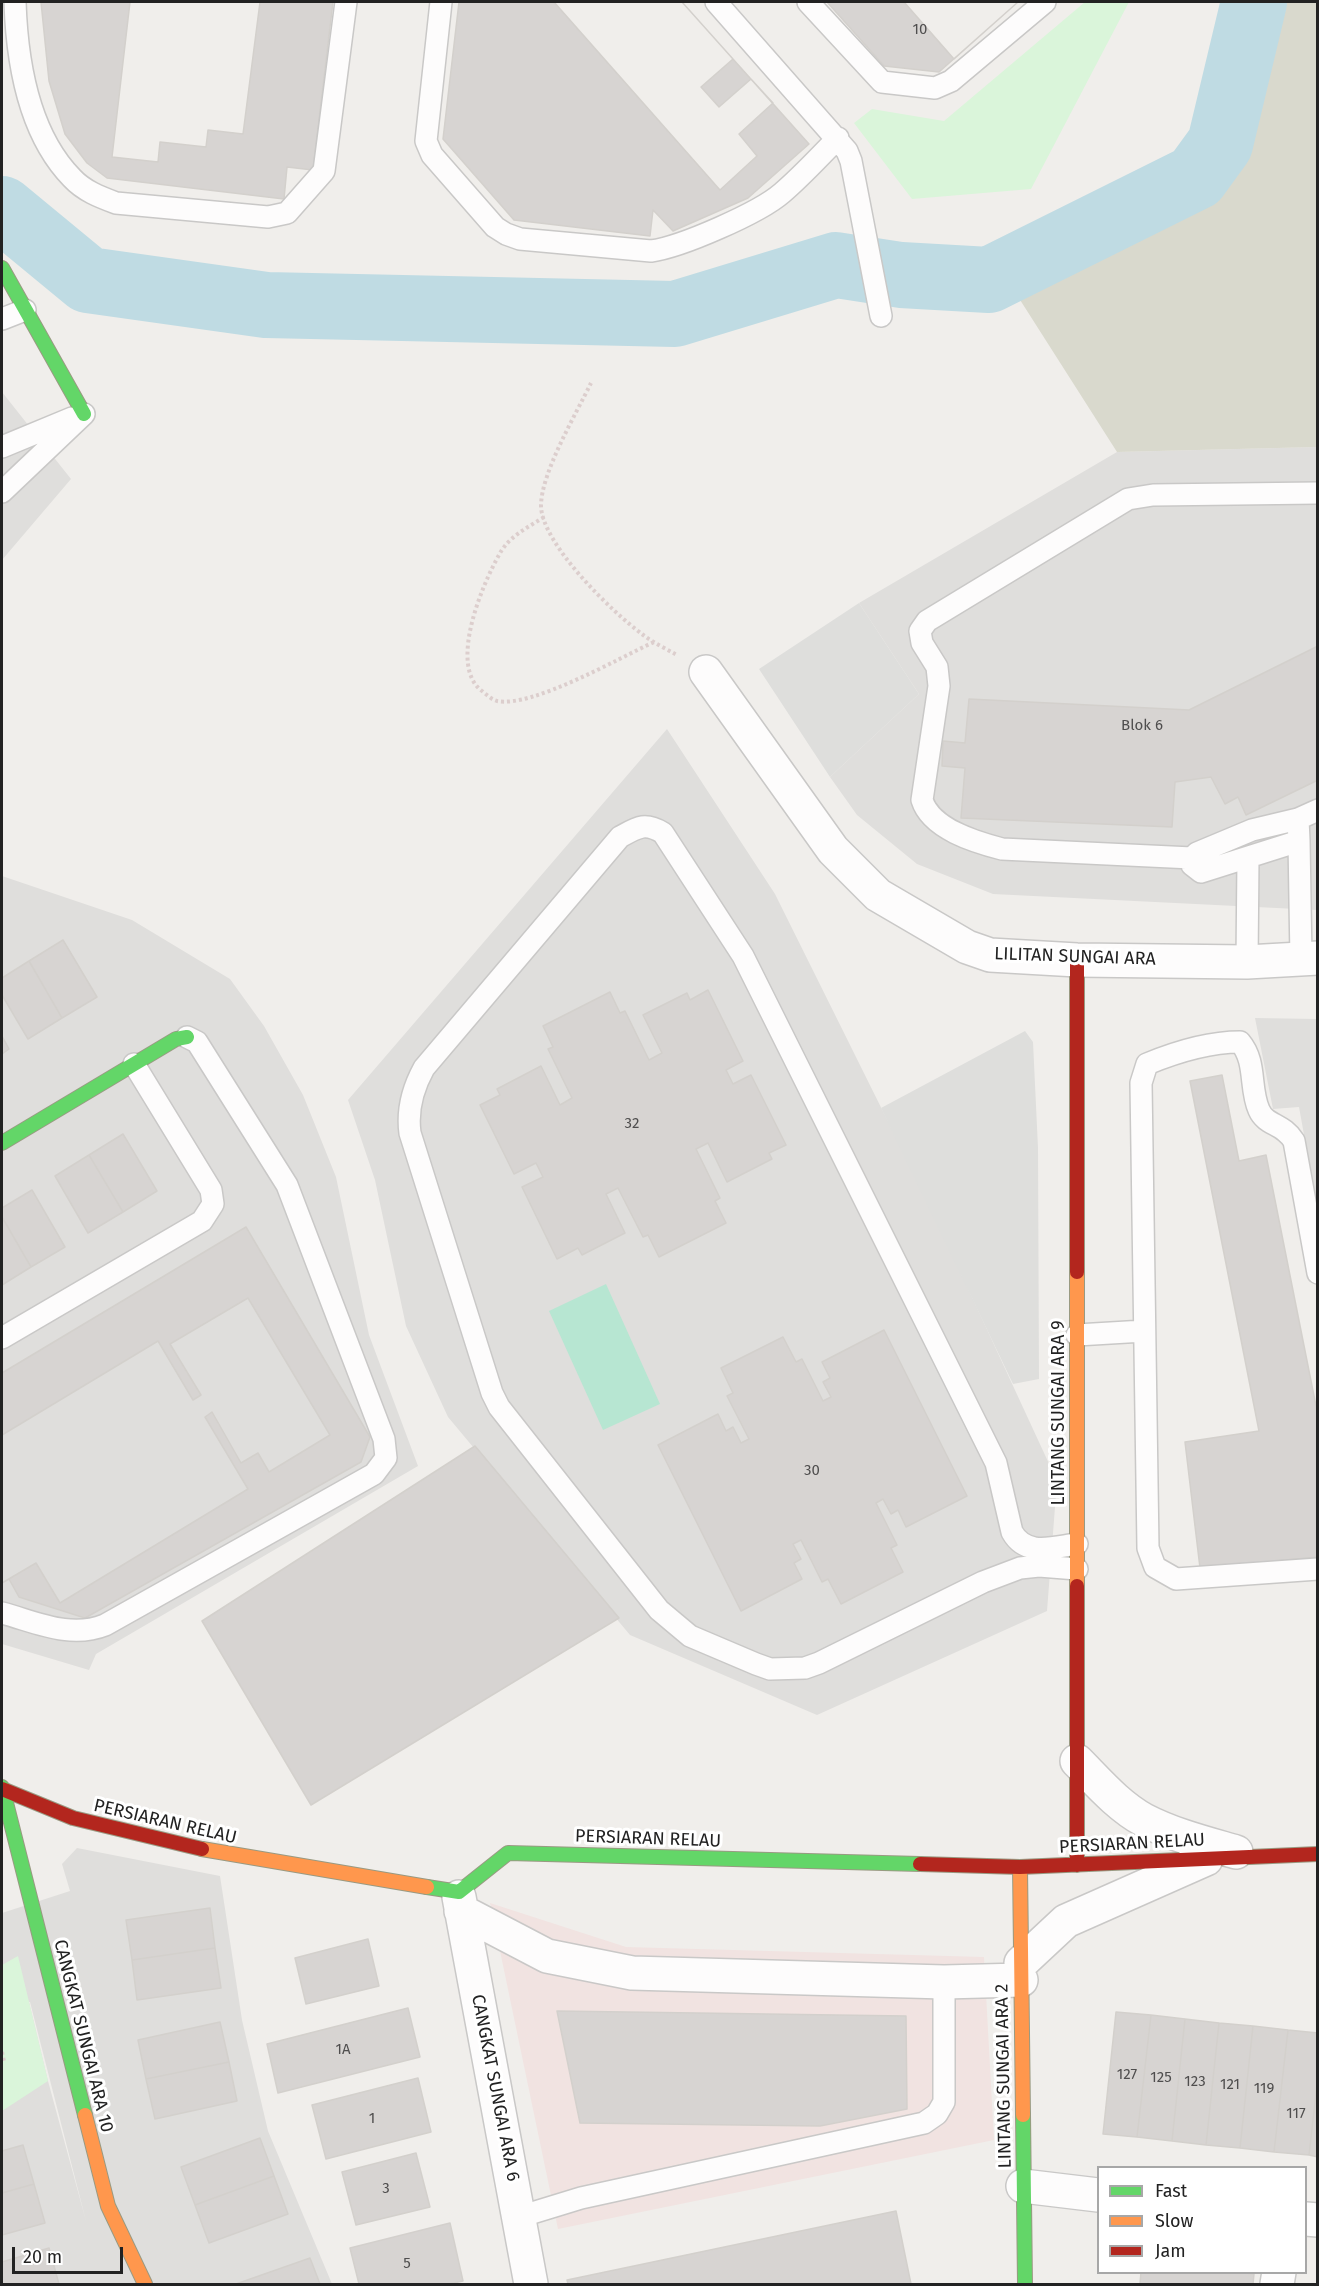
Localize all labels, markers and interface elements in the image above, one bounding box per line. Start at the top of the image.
house number: 10 [913,21,927,39]
house number: Blok 6 [1121,717,1163,735]
street label: LILITAN SUNGAI ARA [994,943,1156,971]
house number: 32 [625,1115,639,1133]
street label: LINTANG SUNGAI ARA 9 [1048,1320,1070,1506]
house number: 30 [804,1462,820,1480]
street label: PERSIARAN RELAU [91,1795,239,1849]
street label: PERSIARAN RELAU [575,1826,721,1852]
street label: PERSIARAN RELAU [1058,1829,1206,1859]
street label: CANGKAT SUNGAI ARA 10 [49,1937,117,2135]
street label: LINTANG SUNGAI ARA 2 [992,1983,1016,2169]
street label: CANGKAT SUNGAI ARA 6 [466,1993,524,2183]
house number: 1A [335,2041,351,2059]
house number: 127 [1117,2066,1137,2084]
house number: 125 [1150,2069,1172,2087]
house number: 123 [1184,2073,1206,2091]
house number: 121 [1220,2076,1240,2094]
house number: 119 [1254,2080,1274,2098]
house number: 117 [1286,2105,1306,2123]
house number: 1 [369,2110,375,2128]
legend [1097,2166,1307,2274]
house number: 3 [382,2180,390,2198]
text: Fast [1155,2180,1187,2202]
text: Slow [1155,2210,1193,2232]
scale bar [15,2235,126,2273]
text: Jam [1155,2240,1186,2262]
text: 20 m [23,2246,62,2268]
house number: 5 [403,2255,411,2273]

